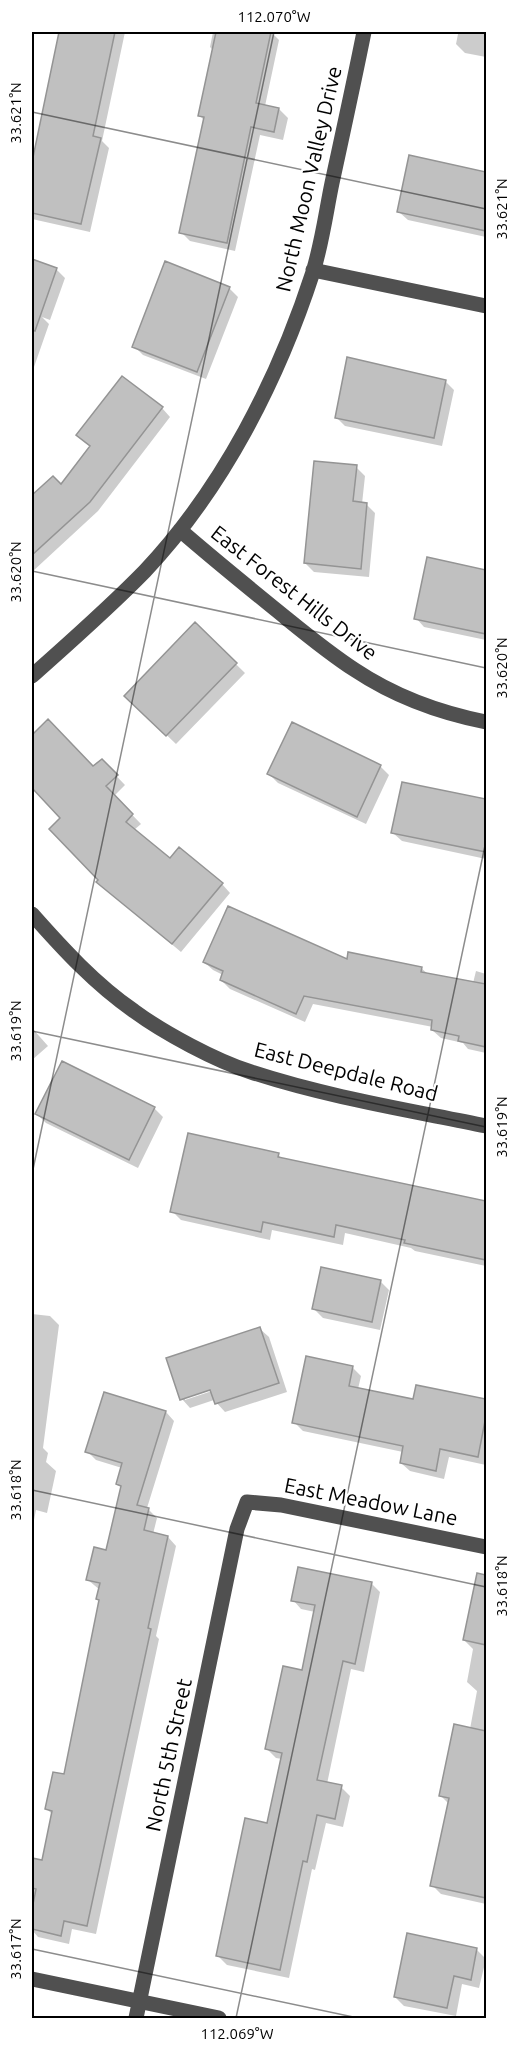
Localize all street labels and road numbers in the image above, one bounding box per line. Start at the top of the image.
street label: North Moon Valley Drive [270,64,346,294]
street label: East Forest Hills Drive [207,520,382,664]
street label: East Deepdale Road [252,1037,441,1105]
street label: East Meadow Lane [282,1472,460,1530]
street label: North 5th Street [140,1676,196,1833]

